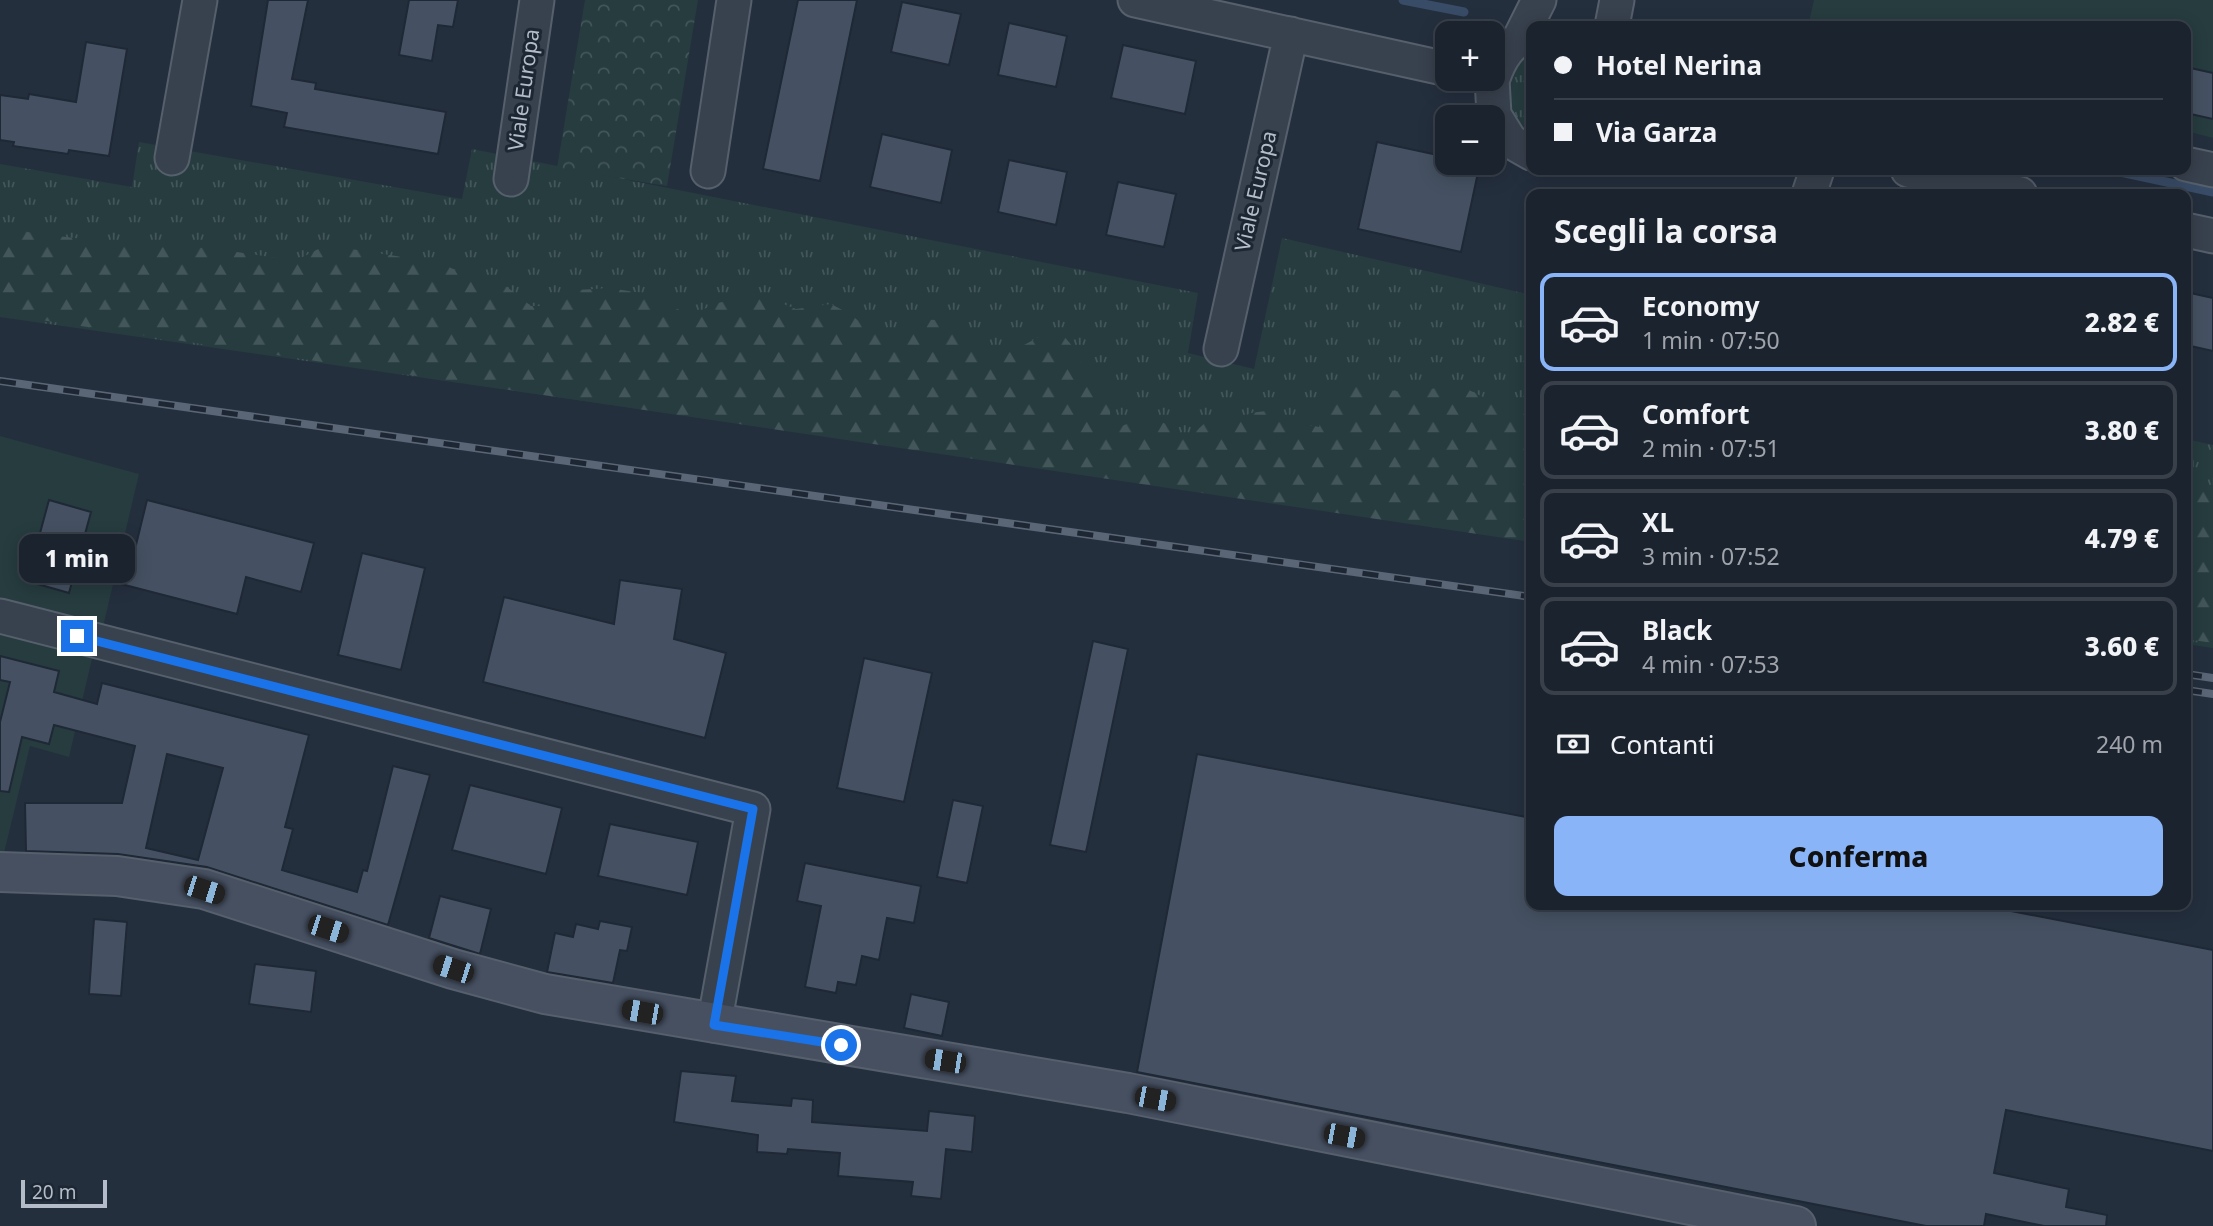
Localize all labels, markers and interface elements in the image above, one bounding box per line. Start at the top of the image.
map controls [1435,21,1505,175]
button: + [1435,21,1505,91]
street label: Viale Europa [501,27,545,153]
text: Hotel Nerina [1596,47,1762,83]
button: − [1435,105,1505,175]
text: Via Garza [1596,114,1717,150]
street label: Viale Europa [1228,128,1282,254]
text: Scegli la corsa [1554,209,1778,252]
text: Economy [1642,288,1760,324]
icon: car [1558,291,1621,354]
text: 2.82 € [2085,304,2159,340]
text: 1 min · 07:50 [1642,324,1780,356]
text: Comfort [1642,396,1750,432]
icon: car [1558,399,1621,462]
text: 3.80 € [2085,412,2159,448]
text: 2 min · 07:51 [1642,432,1780,464]
text: XL [1642,504,1674,540]
icon: car [1558,507,1621,570]
text: 4.79 € [2085,520,2159,556]
callout: 1 min [19,534,135,584]
text: 3 min · 07:52 [1642,540,1780,572]
text: 1 min [45,542,109,574]
text: Black [1642,612,1712,648]
icon: car [1558,615,1621,678]
route end [61,620,93,652]
text: 3.60 € [2085,628,2159,664]
text: 4 min · 07:53 [1642,648,1780,680]
icon: cash [1554,725,1592,763]
text: Contanti [1610,726,1714,762]
text: 240 m [2096,728,2163,760]
button: Conferma [1554,816,2163,896]
car [181,874,228,906]
car [305,913,352,945]
car [430,953,477,985]
car [620,998,665,1026]
route start [825,1029,857,1061]
car [923,1047,968,1075]
car [1133,1085,1178,1113]
car [1322,1122,1367,1150]
scale bar [21,1177,107,1209]
text: 20 m [32,1179,76,1205]

